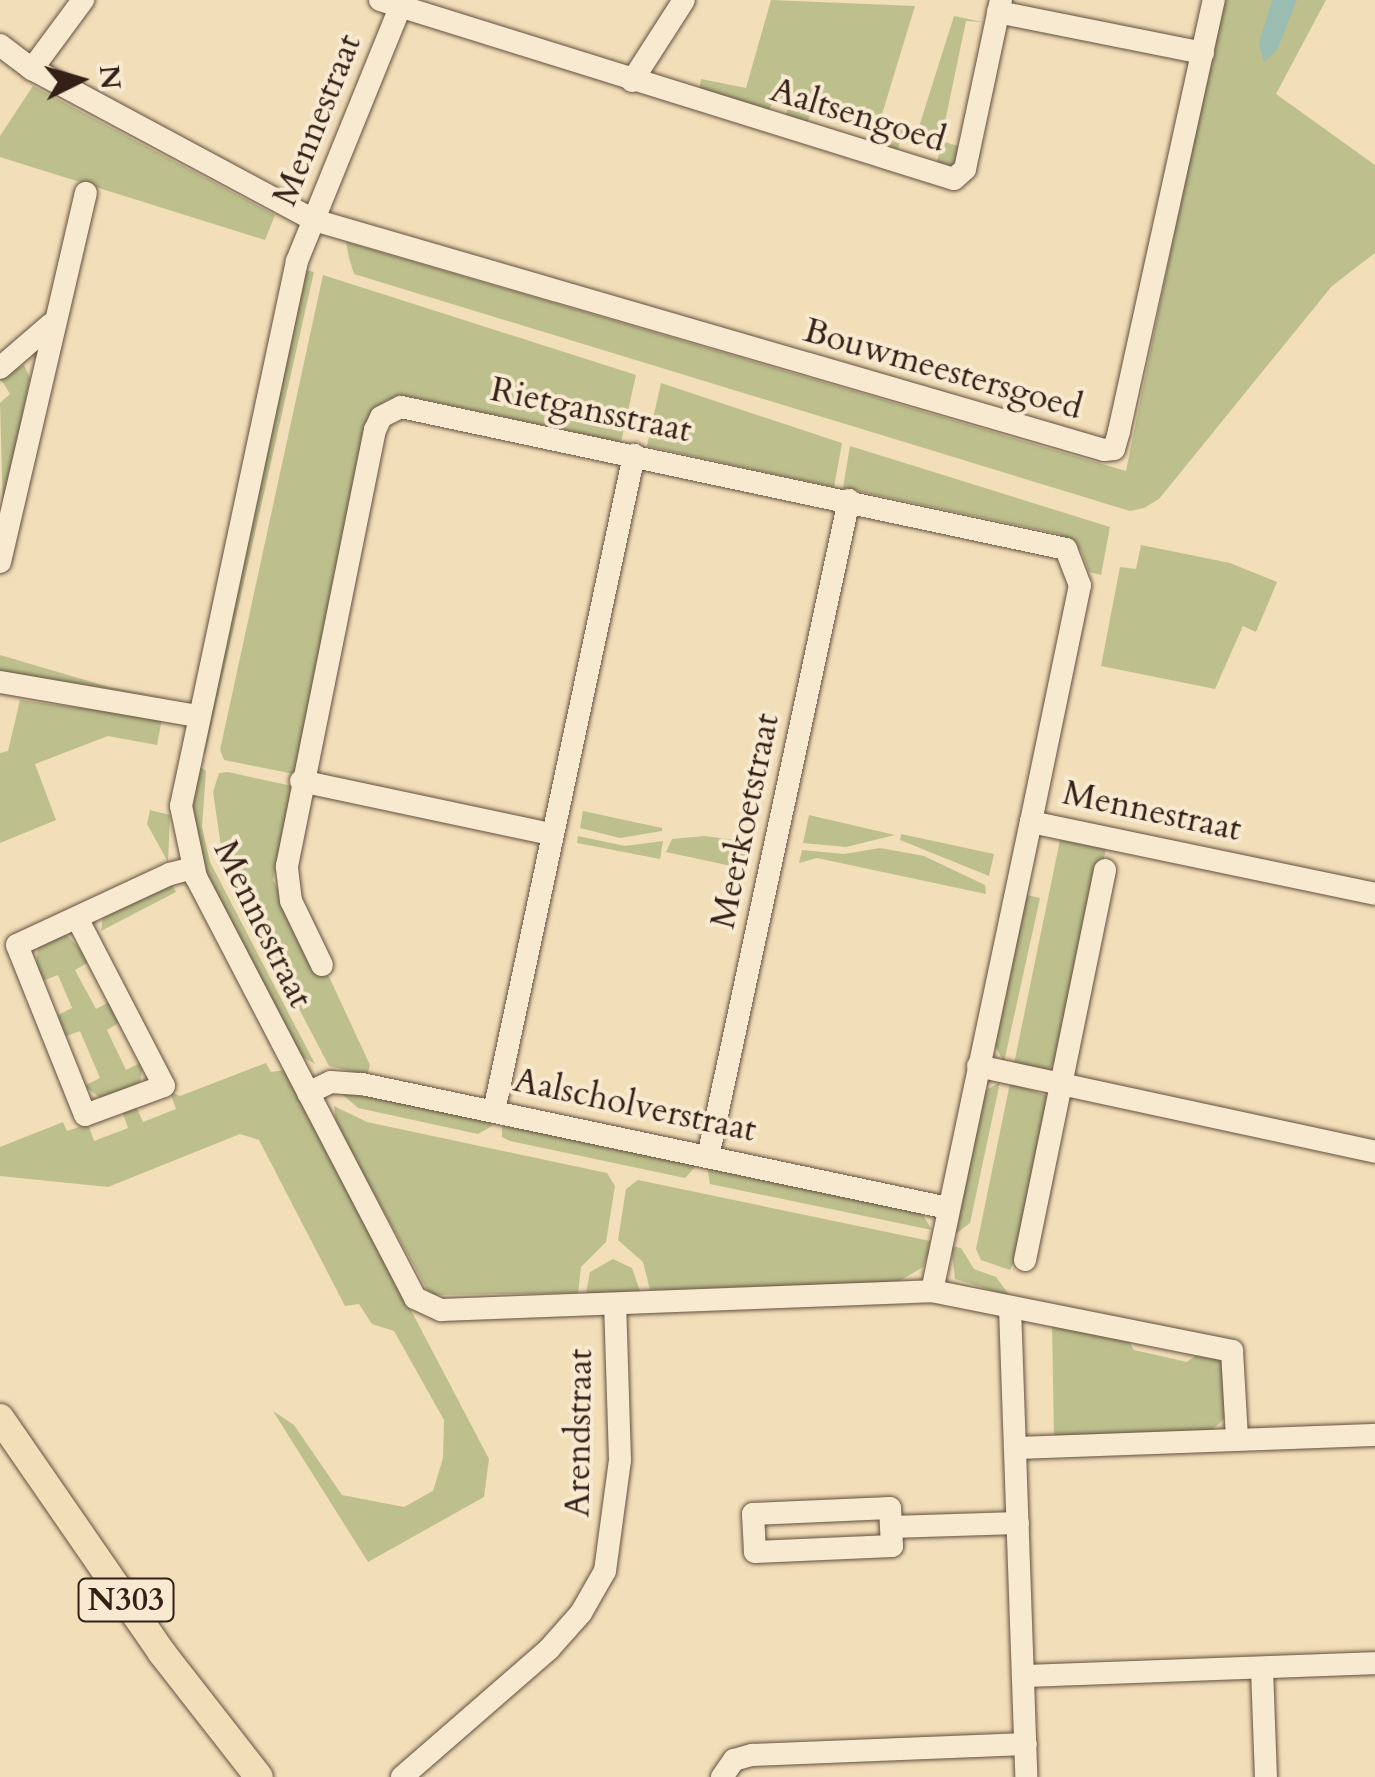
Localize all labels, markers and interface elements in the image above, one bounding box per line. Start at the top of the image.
street label: Mennestraat [264,28,370,212]
north arrow [30,30,130,130]
text: N [90,64,130,91]
street label: Aaltsengoed [766,69,950,161]
street label: Bouwmeestersgoed [799,309,1087,429]
street label: Rietgansstraat [487,368,695,452]
street label: Meerkoetstraat [702,710,788,932]
street label: Mennestraat [1059,772,1245,850]
street label: Mennestraat [204,833,322,1015]
street label: Aalscholverstraat [510,1059,760,1151]
street label: Arendstraat [557,1348,601,1518]
road number: N303 [76,1573,176,1627]

